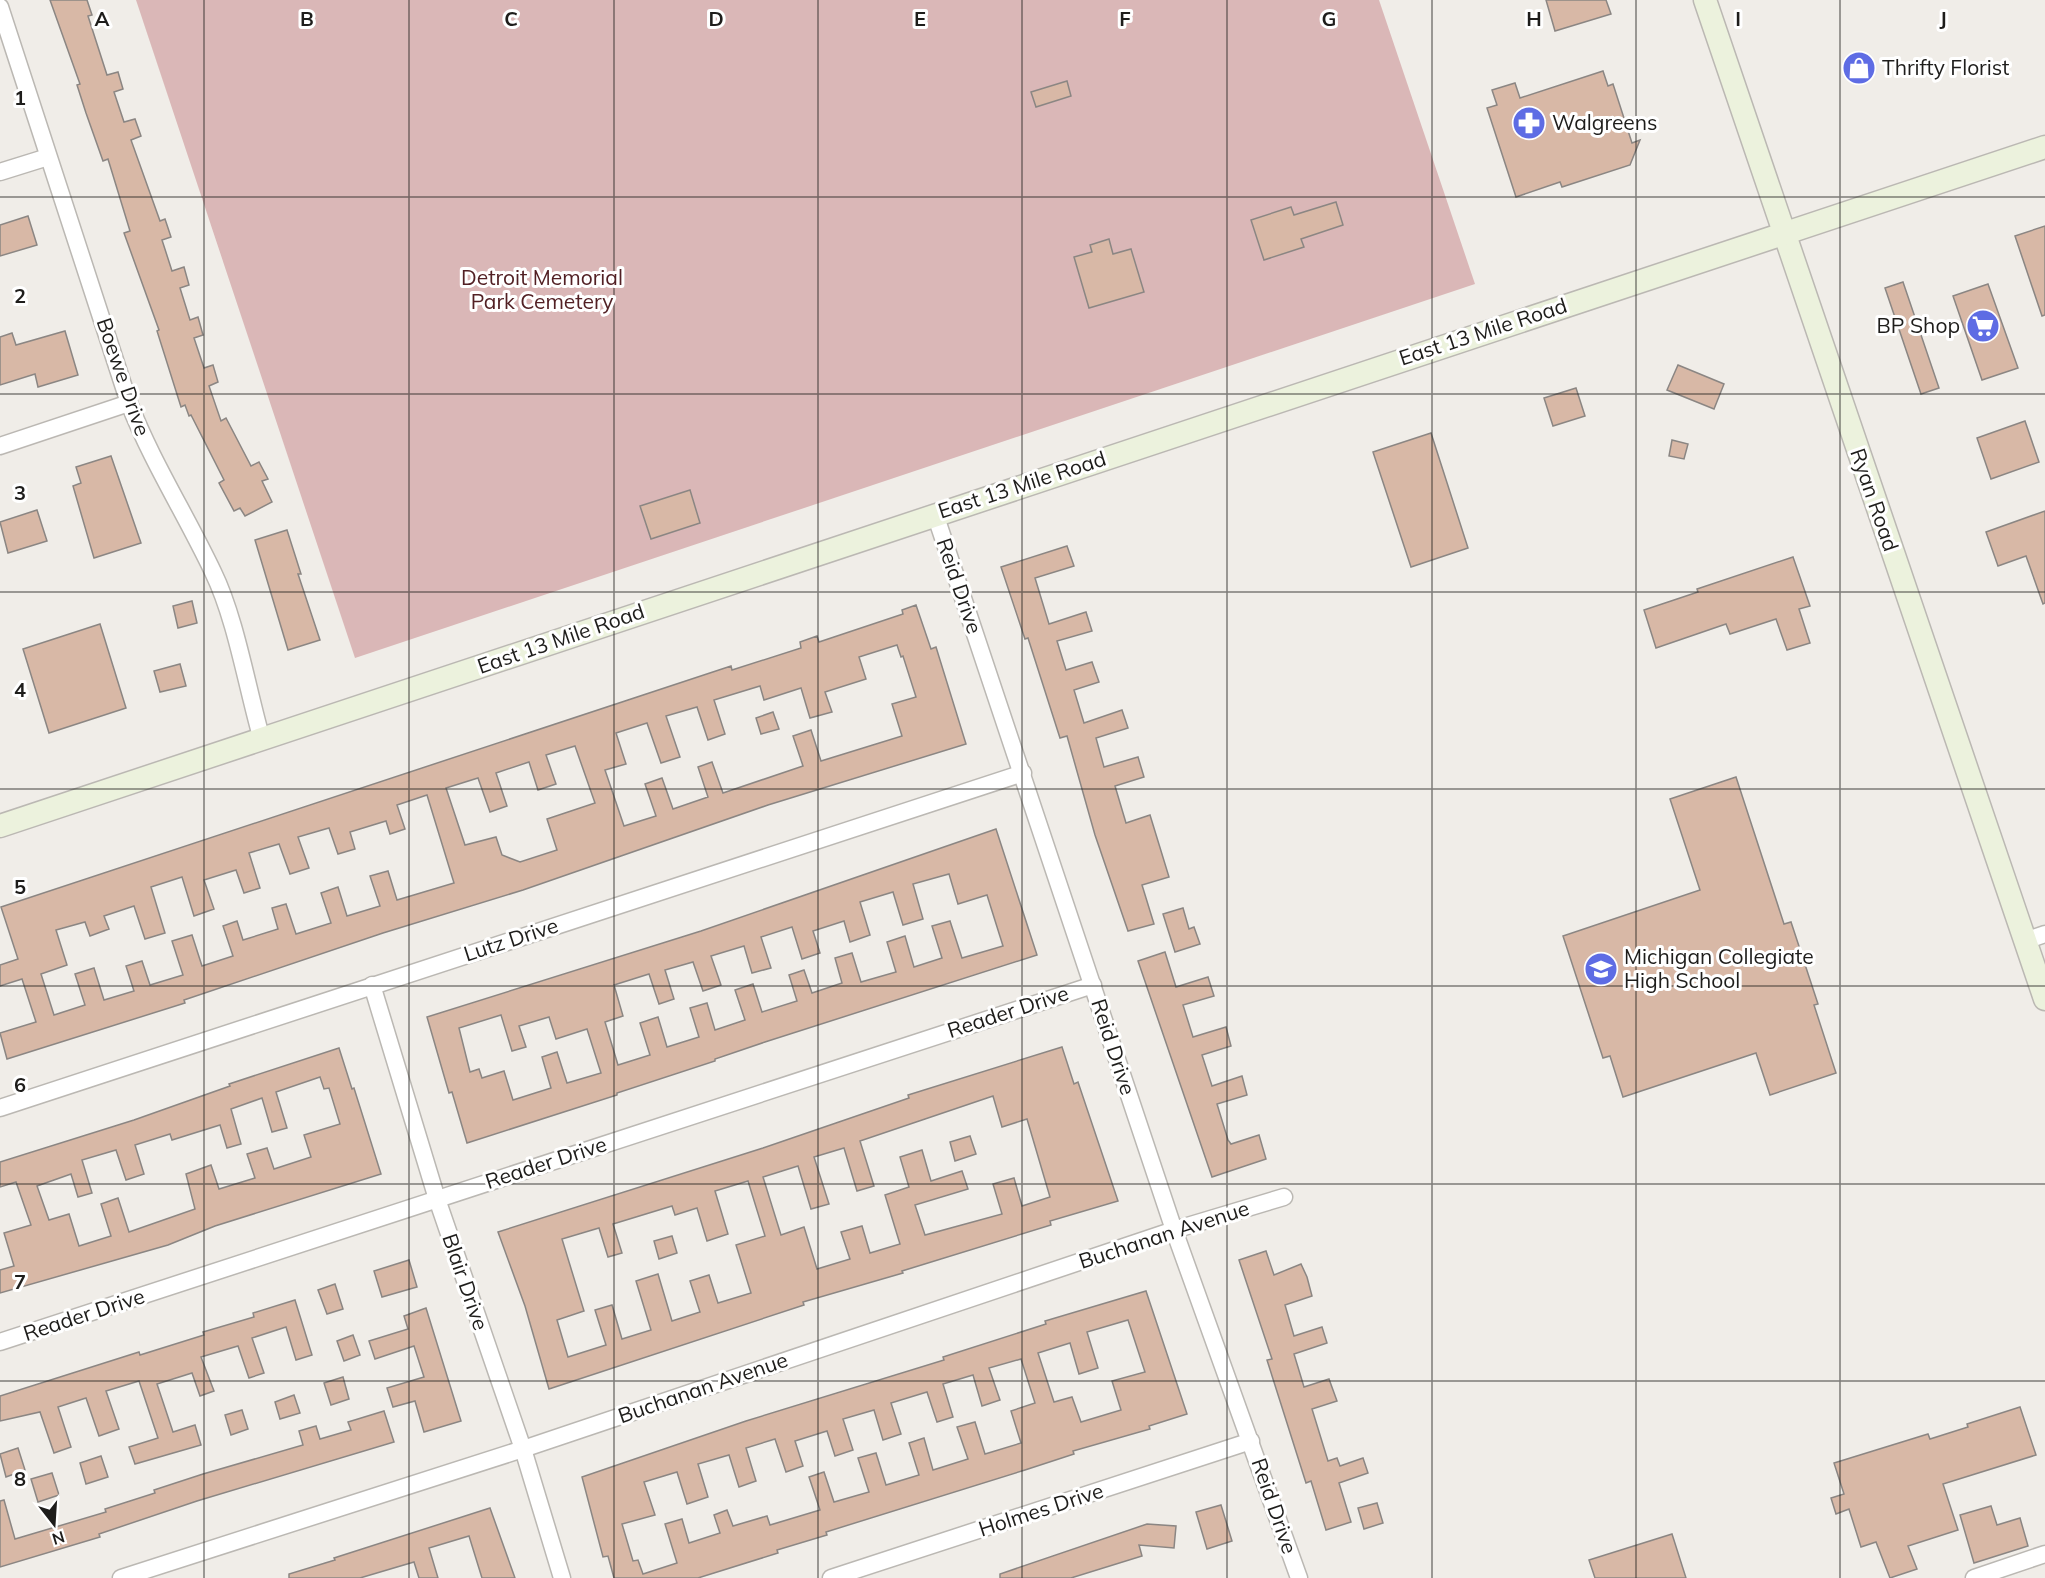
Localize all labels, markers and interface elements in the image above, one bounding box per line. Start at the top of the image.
text: A [95,6,110,31]
text: B [300,6,314,31]
text: C [504,6,518,31]
text: D [708,6,724,31]
text: E [914,6,926,31]
text: F [1119,6,1131,31]
text: G [1322,6,1336,31]
text: H [1526,6,1542,31]
text: I [1735,6,1741,31]
text: J [1939,6,1947,31]
shop icon: Thrifty Florist [1841,50,1877,86]
place label: Thrifty Florist [1882,54,2009,80]
text: 1 [14,85,26,110]
pharmacy icon: Walgreens [1511,105,1547,141]
place label: Walgreens [1552,109,1657,135]
park label: Detroit Memorial Park Cemetery [461,264,623,314]
text: 2 [14,283,26,308]
street label: East 13 Mile Road [1395,292,1570,370]
supermarket icon: BP Shop [1965,308,2001,344]
place label: BP Shop [1877,312,1960,338]
street label: Boewe Drive [92,314,156,439]
street label: East 13 Mile Road [934,445,1109,523]
street label: Ryan Road [1845,445,1905,555]
text: 3 [14,480,26,505]
street label: Reid Drive [931,534,988,637]
street label: East 13 Mile Road [474,597,648,679]
text: 4 [14,677,26,702]
text: 5 [14,874,26,899]
street label: Lutz Drive [460,912,561,967]
place label: Michigan Collegiate High School [1624,943,1814,993]
school or university icon: Michigan Collegiate High School [1583,951,1619,987]
street label: Reader Drive [944,979,1072,1043]
street label: Reid Drive [1086,995,1142,1098]
text: 6 [14,1072,26,1097]
street label: Reader Drive [482,1130,610,1194]
street label: Buchanan Avenue [1075,1194,1252,1274]
street label: Blair Drive [437,1230,495,1334]
text: 7 [14,1269,26,1294]
street label: Reader Drive [20,1282,148,1346]
street label: Buchanan Avenue [615,1346,791,1428]
street label: Reid Drive [1246,1454,1303,1557]
text: 8 [14,1466,26,1491]
street label: Holmes Drive [975,1477,1106,1541]
north arrow [24,1494,84,1554]
text: N [50,1527,67,1550]

